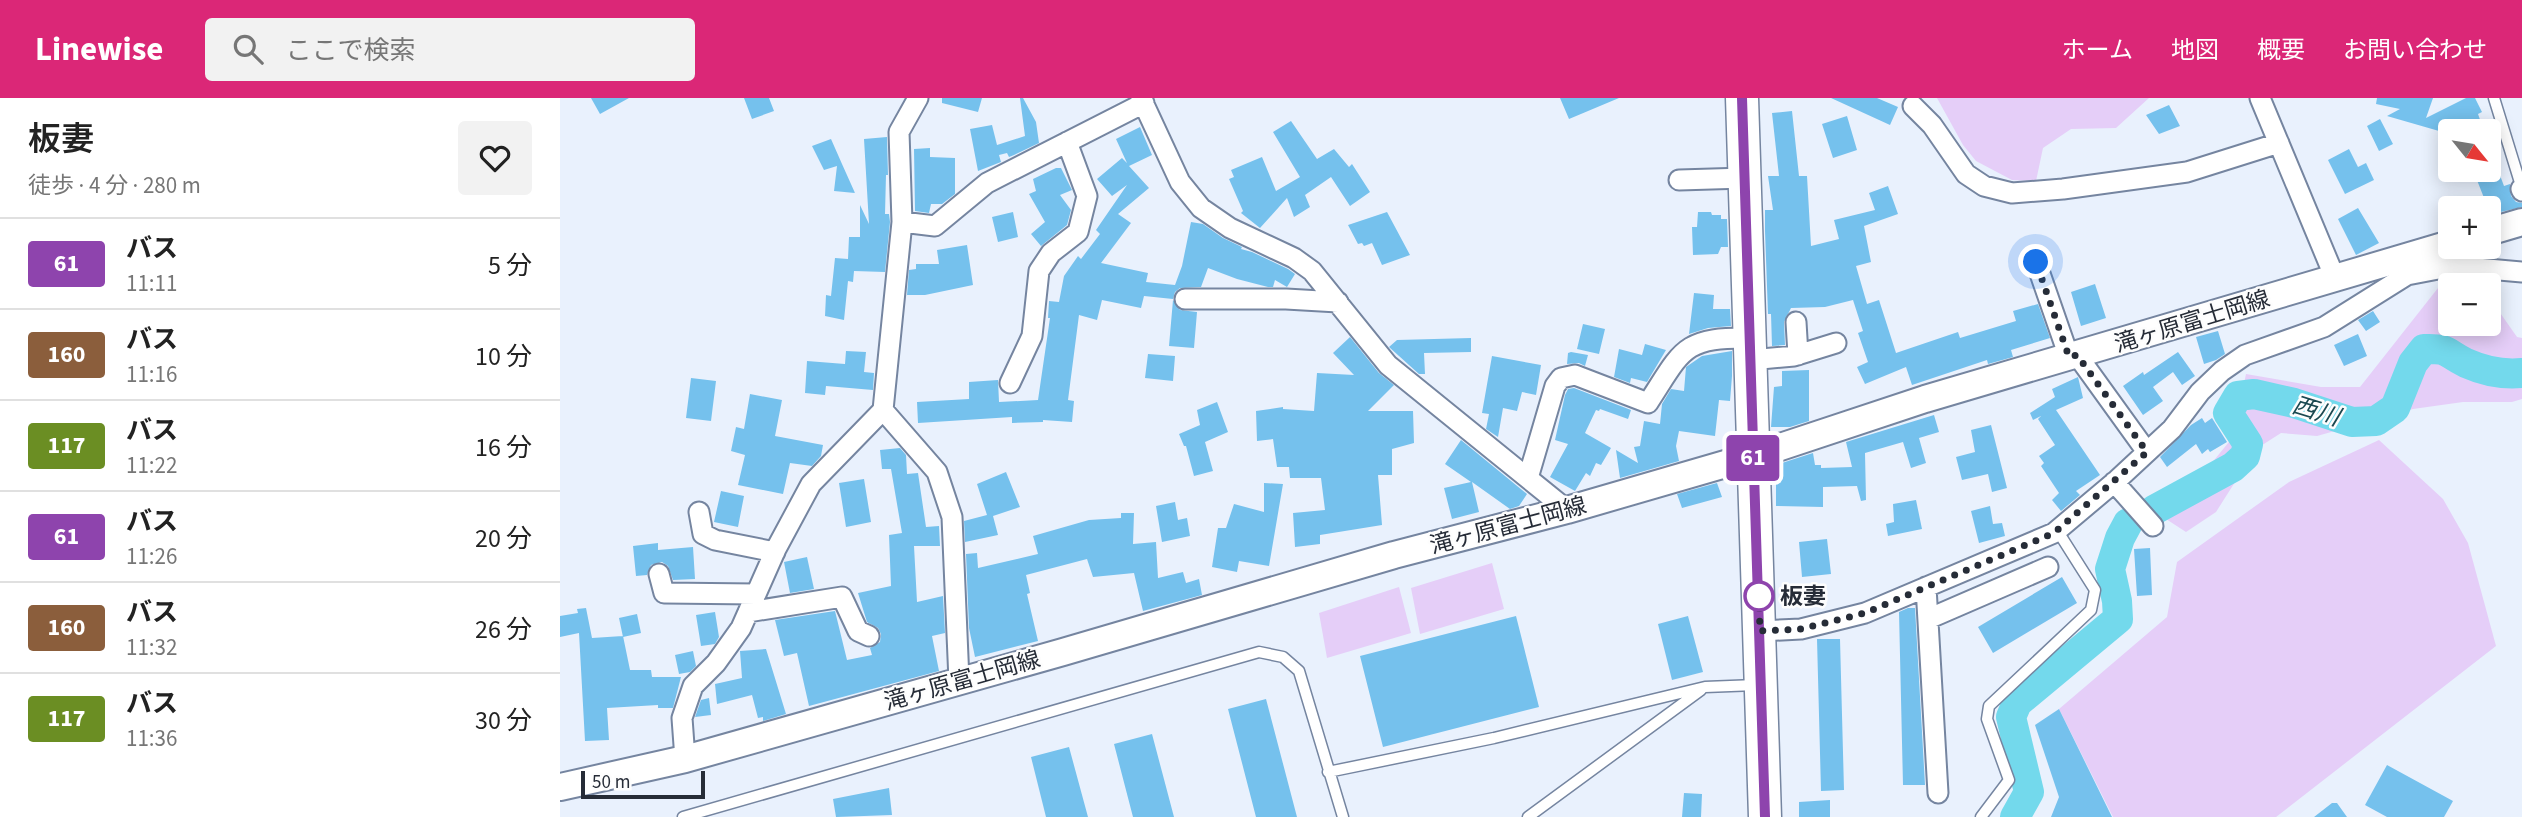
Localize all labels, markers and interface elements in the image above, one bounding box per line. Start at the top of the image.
search box [205,18,695,81]
text: Linewise [35,26,163,73]
icon: search [229,30,267,68]
text: ここで検索 [285,32,415,69]
text: ホーム [2062,33,2133,68]
text: 地図 [2171,33,2219,68]
text: 概要 [2257,33,2305,68]
text: お問い合わせ [2343,33,2487,68]
text: 板妻 [28,116,94,163]
north arrow [2438,119,2501,182]
map controls [2438,119,2501,336]
button: heart [458,121,532,195]
text: 徒歩 · 4 分 · 280 m [28,169,201,202]
button: + [2438,196,2501,259]
text: バス [126,230,178,267]
your location [2018,244,2053,279]
text: 61 [54,246,79,281]
text: 5 分 [488,247,532,284]
text: 11:11 [126,267,177,300]
button: − [2438,273,2501,336]
street label: 滝ヶ原富士岡線 [2110,282,2274,361]
text: バス [126,321,178,358]
text: 160 [47,337,86,372]
text: 10 分 [475,338,532,375]
text: 11:16 [126,358,177,391]
water label: 西川 [2288,388,2347,436]
text: バス [126,412,178,449]
text: 117 [47,428,86,463]
text: 16 分 [475,429,532,466]
line badge: 61 [1722,435,1784,481]
text: 61 [1740,440,1766,475]
text: 11:22 [126,449,177,482]
street label: 滝ヶ原富士岡線 [1426,489,1590,562]
text: バス [126,503,178,540]
text: 61 [54,519,79,554]
text: 20 分 [475,520,532,557]
text: 11:26 [126,540,177,573]
place label: 板妻 [1780,580,1826,613]
marker: 板妻 [1744,581,1774,611]
text: バス [126,594,178,631]
text: 160 [47,610,86,645]
text: 26 分 [475,611,532,648]
text: 11:32 [126,631,177,664]
street label: 滝ヶ原富士岡線 [880,642,1044,719]
text: バス [126,685,178,722]
text: 117 [47,701,86,736]
text: 30 分 [475,702,532,739]
text: 11:36 [126,722,177,755]
scale bar [581,768,705,800]
text: 50 m [592,769,630,796]

